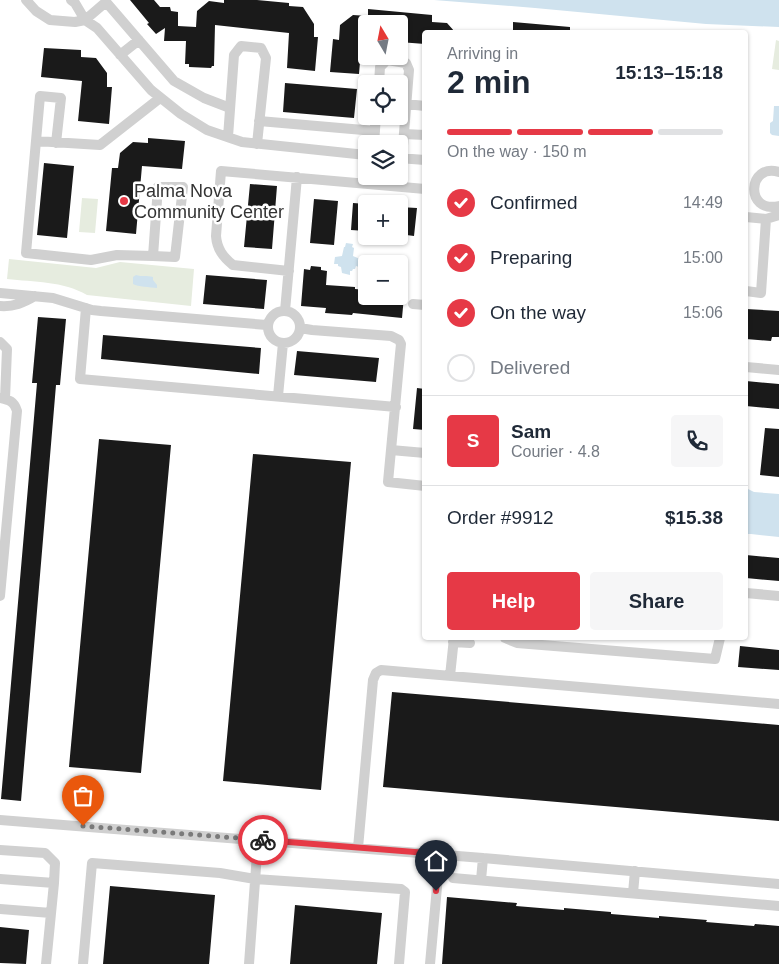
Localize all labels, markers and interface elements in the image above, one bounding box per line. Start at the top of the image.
north arrow [358,15,408,65]
map controls [358,15,408,305]
text: Arriving in [447,45,518,62]
text: 15:13–15:18 [615,62,723,83]
text: 2 min [447,64,531,100]
button: locate [358,75,408,125]
button: layers [358,135,408,185]
text: On the way · 150 m [447,143,587,160]
place label: Palma Nova Community Center [134,181,284,222]
icon: check [447,189,475,217]
text: Confirmed [490,192,578,213]
text: 14:49 [683,194,723,211]
marker: Palma Nova Community Center [118,195,130,207]
button: + [358,195,408,245]
icon: check [447,244,475,272]
text: Preparing [490,247,572,268]
text: 15:00 [683,249,723,266]
button: − [358,255,408,305]
icon: check [447,299,475,327]
text: On the way [490,302,586,323]
text: 15:06 [683,304,723,321]
text: Delivered [490,357,570,378]
button: phone [671,415,723,467]
text: Sam [511,421,551,442]
text: S [467,430,479,451]
text: Courier · 4.8 [511,443,600,460]
text: Order #9912 [447,507,554,528]
text: $15.38 [665,507,723,528]
button: Help [447,572,580,630]
button: Share [590,572,723,630]
pin [62,775,104,826]
icon: bag [69,782,97,810]
courier [238,815,288,865]
icon: bike [249,826,277,854]
pin [415,840,457,891]
icon: home [422,847,450,875]

